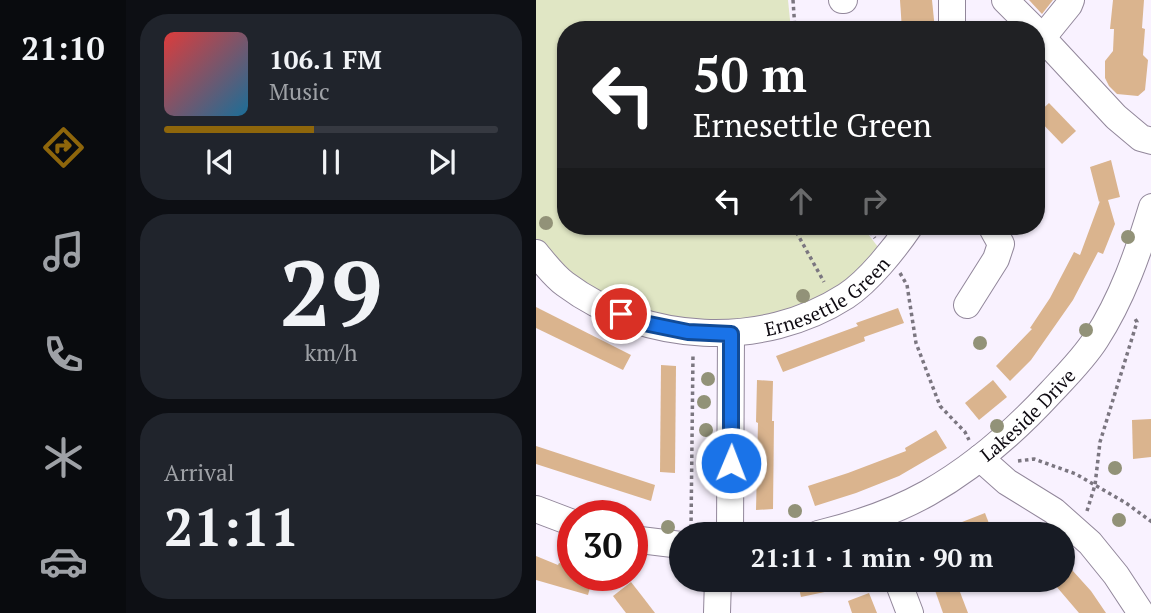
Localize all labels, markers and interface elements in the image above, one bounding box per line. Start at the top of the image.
text: 21:10 [21,27,105,69]
text: 50 m [693,41,807,106]
text: 106.1 FM [269,42,382,76]
icon: left [578,49,669,140]
text: Music [269,76,330,107]
text: Ernesettle Green [693,104,932,146]
icon: directions [39,123,88,172]
icon: previous [201,143,239,181]
icon: pause [312,143,350,181]
icon: next [423,143,461,181]
icon: left [709,182,747,220]
icon: ahead [782,182,820,220]
icon: right [855,182,893,220]
icon: music [39,227,88,276]
text: 29 [280,231,382,352]
street label: Ernesettle Green [762,251,894,341]
pin [591,284,651,344]
icon: arrive [602,295,640,333]
icon: phone [39,330,88,379]
text: km/h [304,337,358,368]
street label: Lakeside Drive [974,362,1080,466]
position arrow [694,426,768,500]
icon: climate [39,433,88,482]
text: Arrival [164,457,235,488]
text: 21:11 [164,492,299,561]
speed limit sign: 30 [557,500,648,591]
icon: car [39,537,88,586]
text: 21:11 · 1 min · 90 m [751,540,993,574]

